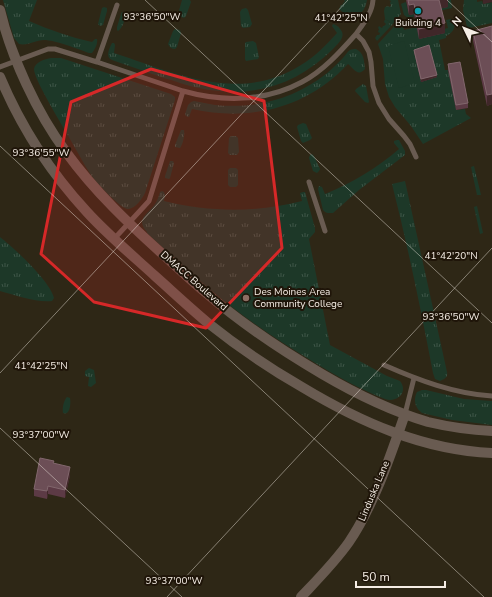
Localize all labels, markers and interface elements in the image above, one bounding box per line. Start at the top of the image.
marker: Building 4 [413,6,423,16]
north arrow [444,8,484,48]
text: 93°36'50"W [124,10,180,24]
text: 41°42'25"N [314,11,368,25]
text: N [449,13,465,30]
place label: Building 4 [395,16,441,30]
text: 93°36'55"W [13,146,69,160]
street label: DMACC Boulevard [157,248,231,314]
text: 41°42'20"N [424,249,478,263]
place label: Des Moines Area Community College [254,285,342,311]
marker: Des Moines Area Community College [241,293,251,303]
text: 93°36'50"W [423,310,479,324]
text: 41°42'25"N [14,359,68,373]
text: 93°37'00"W [13,428,69,442]
street label: Linduska Lane [355,459,393,523]
scale bar [356,563,445,589]
text: 50 m [362,569,390,585]
text: 93°37'00"W [146,574,202,588]

